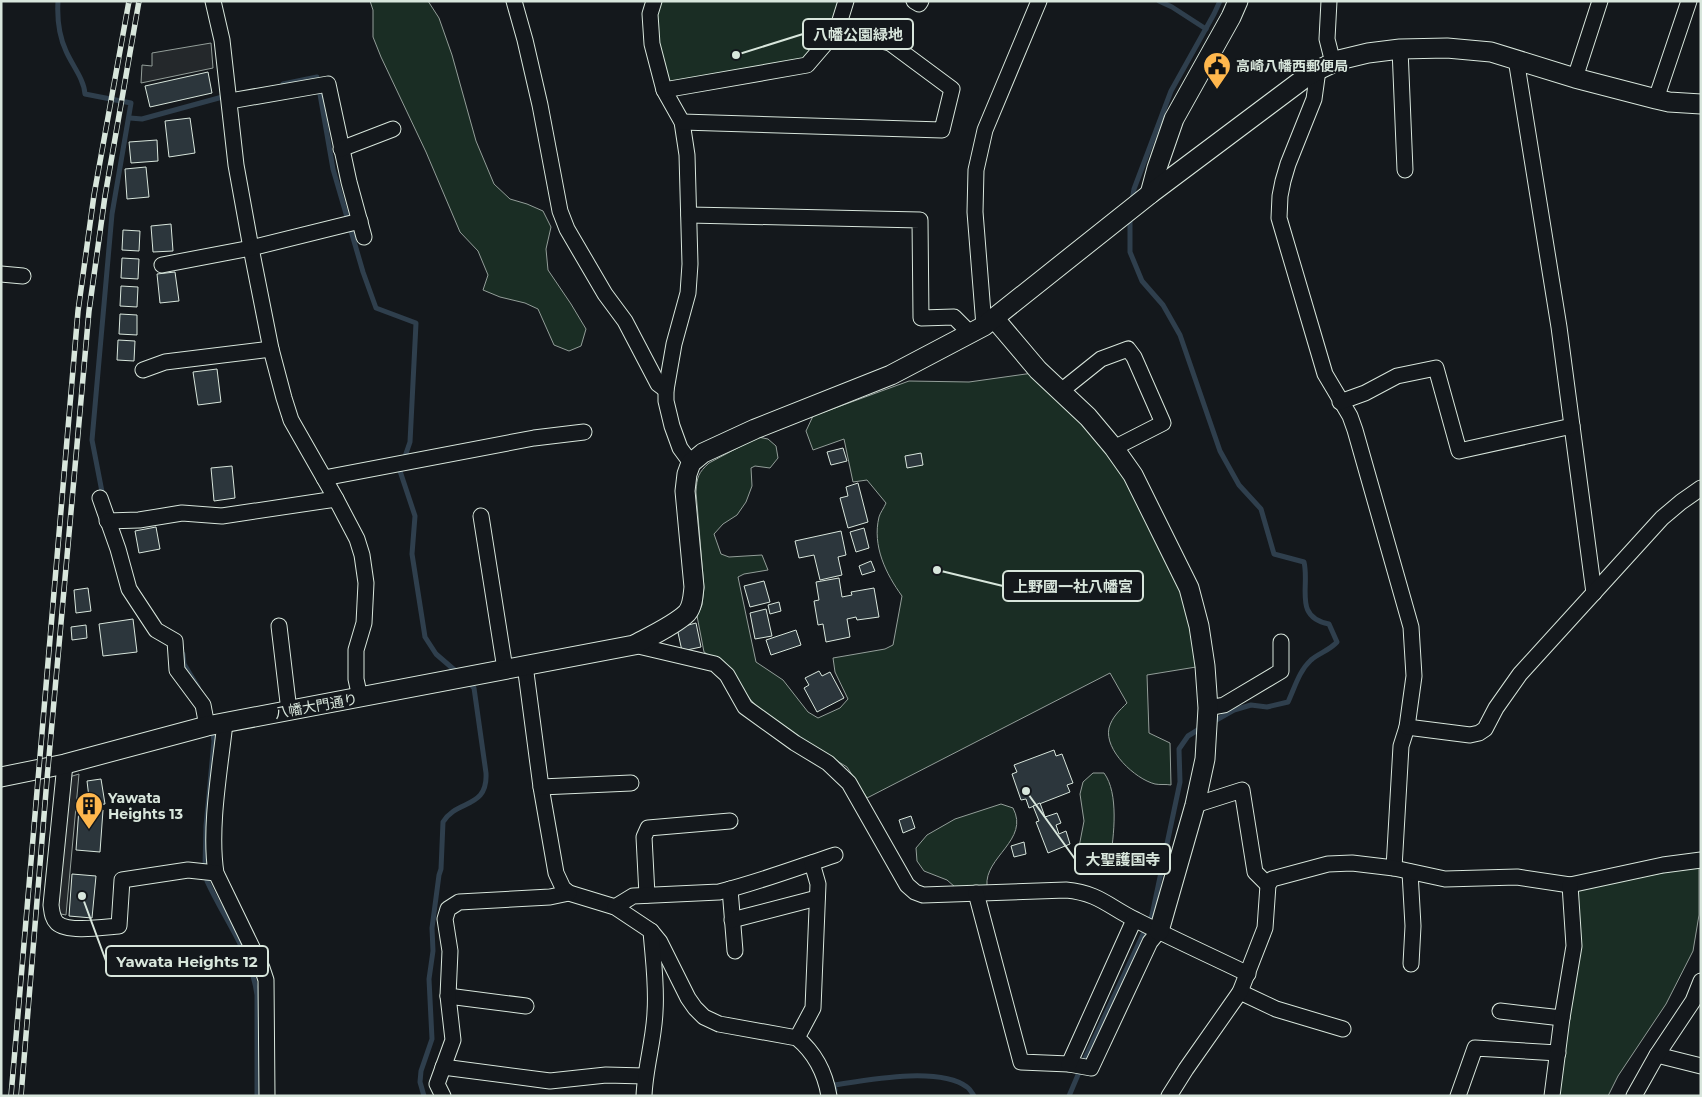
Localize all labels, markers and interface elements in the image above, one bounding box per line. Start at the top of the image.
callout: 八幡公園緑地 [803,19,913,49]
text: 八幡公園緑地 [813,25,903,44]
public building icon: 高崎八幡西郵便局 [1202,51,1232,90]
place label: 高崎八幡西郵便局 [1236,57,1348,75]
callout: 上野國一社八幡宮 [1003,571,1143,601]
text: 上野國一社八幡宮 [1013,577,1133,596]
street label: 八幡大門通り [273,690,359,722]
place label: Yawata Heights 13 [107,789,183,823]
building icon: Yawata Heights 13 [74,791,104,830]
callout: 大聖護国寺 [1075,844,1170,874]
text: 大聖護国寺 [1085,850,1161,869]
callout: Yawata Heights 12 [106,946,268,976]
text: Yawata Heights 12 [115,952,258,971]

